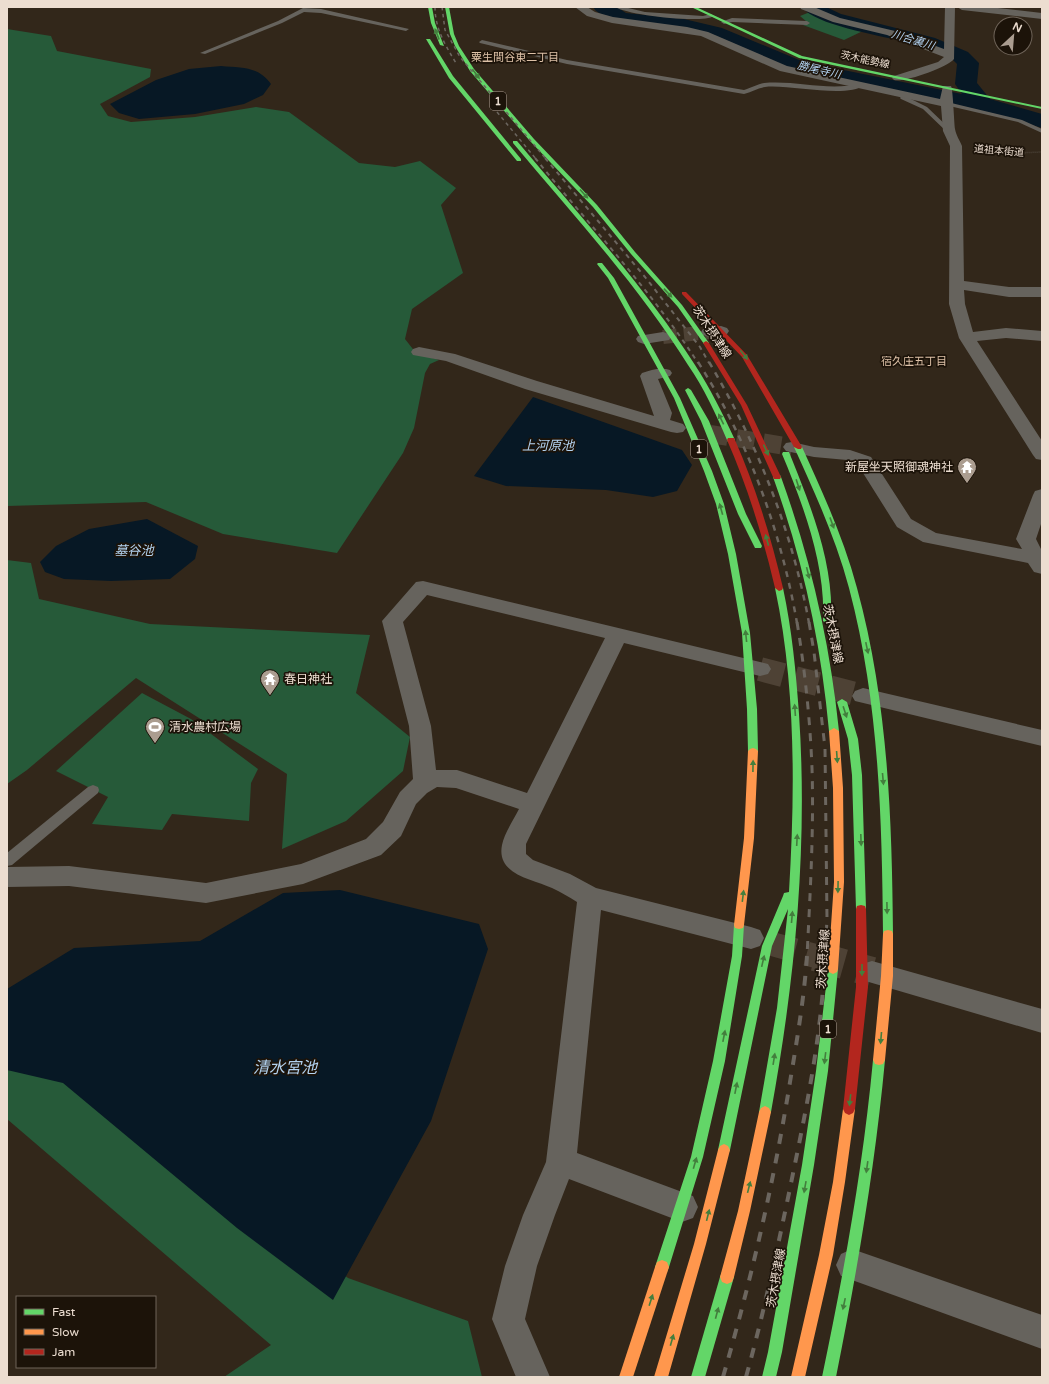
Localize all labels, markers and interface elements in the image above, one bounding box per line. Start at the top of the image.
north arrow [993,16,1033,56]
text: N [1010,20,1024,35]
one-way arrow [434,27,440,39]
water label: 川合裏川 [890,27,937,53]
street label: 茨木能勢線 [839,49,891,71]
district label: 粟生間谷東二丁目 [471,51,559,64]
water label: 勝尾寺川 [796,59,843,82]
one-way arrow [472,69,480,80]
road number: 1 [490,92,506,110]
street label: 道祖本街道 [974,143,1024,159]
one-way arrow [579,189,589,199]
one-way arrow [663,288,673,298]
street label: 茨木摂津線 [690,303,734,361]
one-way arrow [739,349,748,360]
district label: 宿久庄五丁目 [881,355,947,368]
one-way arrow [718,413,725,424]
water label: 上河原池 [522,438,576,454]
road number: 1 [691,440,707,458]
one-way arrow [763,445,769,456]
temple icon: 新屋坐天照御魂神社 [956,456,978,484]
place label: 新屋坐天照御魂神社 [845,460,953,474]
one-way arrow [796,480,802,492]
one-way arrow [718,503,724,515]
one-way arrow [829,518,835,530]
one-way arrow [764,534,770,546]
water label: 墓谷池 [114,543,155,559]
one-way arrow [806,567,812,579]
street label: 茨木摂津線 [820,603,846,665]
one-way arrow [743,630,750,643]
one-way arrow [864,642,870,654]
temple icon: 春日神社 [259,668,281,696]
place label: 春日神社 [284,672,332,686]
one-way arrow [792,704,799,716]
one-way arrow [842,706,848,718]
sports icon: 清水農村広場 [144,716,166,744]
place label: 清水農村広場 [169,720,241,734]
one-way arrow [834,751,841,763]
one-way arrow [750,759,756,772]
one-way arrow [879,773,886,785]
one-way arrow [794,834,801,846]
one-way arrow [857,834,864,846]
one-way arrow [835,881,842,893]
one-way arrow [740,890,746,902]
one-way arrow [884,902,891,914]
one-way arrow [789,911,795,923]
street label: 茨木摂津線 [814,929,832,989]
one-way arrow [761,954,767,967]
one-way arrow [859,964,865,977]
road number: 1 [820,1020,836,1038]
one-way arrow [721,1030,727,1042]
one-way arrow [878,1032,885,1044]
one-way arrow [822,1052,828,1064]
one-way arrow [771,1053,777,1065]
water label: 清水宮池 [253,1058,319,1078]
one-way arrow [733,1082,739,1094]
one-way arrow [847,1094,854,1106]
one-way arrow [692,1157,698,1169]
one-way arrow [864,1161,870,1173]
one-way arrow [802,1180,808,1193]
one-way arrow [747,1181,753,1193]
one-way arrow [705,1208,711,1221]
street label: 茨木摂津線 [764,1247,788,1309]
one-way arrow [648,1294,654,1306]
legend [16,1296,156,1368]
one-way arrow [841,1297,847,1310]
text: Fast [52,1305,76,1319]
one-way arrow [714,1307,720,1319]
text: Slow [52,1325,79,1339]
one-way arrow [669,1333,675,1345]
text: Jam [52,1345,75,1359]

